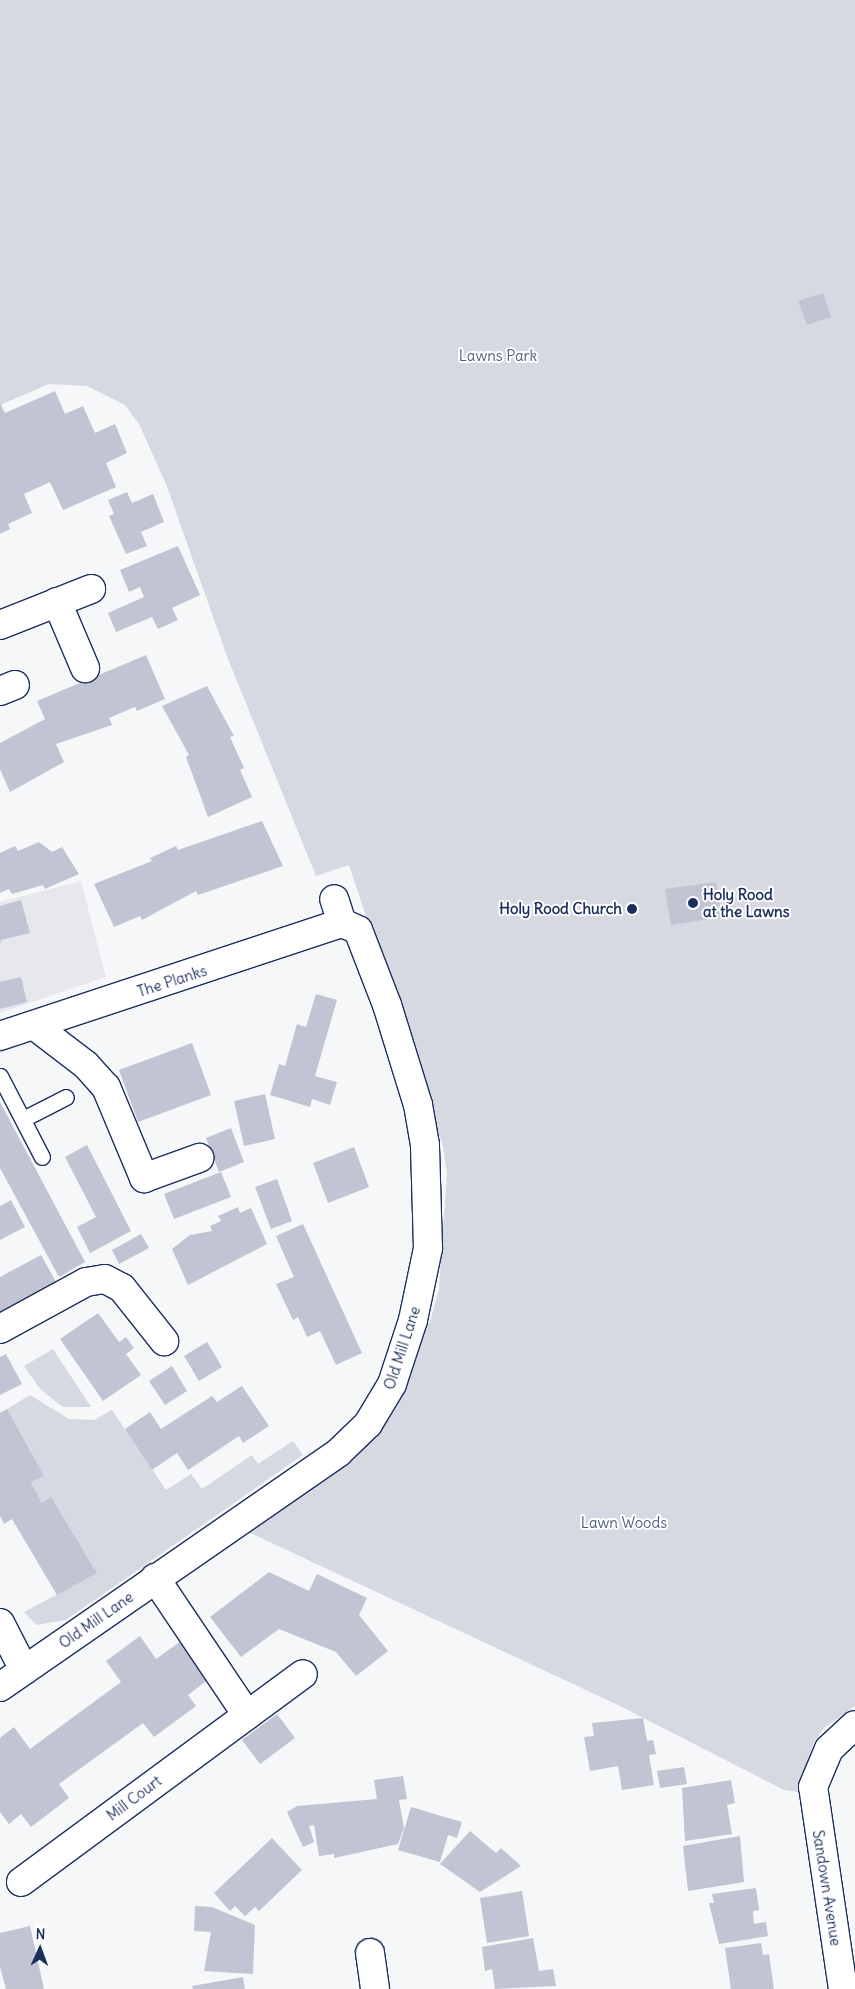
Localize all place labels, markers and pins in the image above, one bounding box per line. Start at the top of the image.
place label: Holy Rood at the Lawns [703,885,789,920]
marker: Holy Rood at the Lawns [687,897,699,909]
place label: Holy Rood Church [499,900,622,918]
marker: Holy Rood Church [626,903,638,915]

